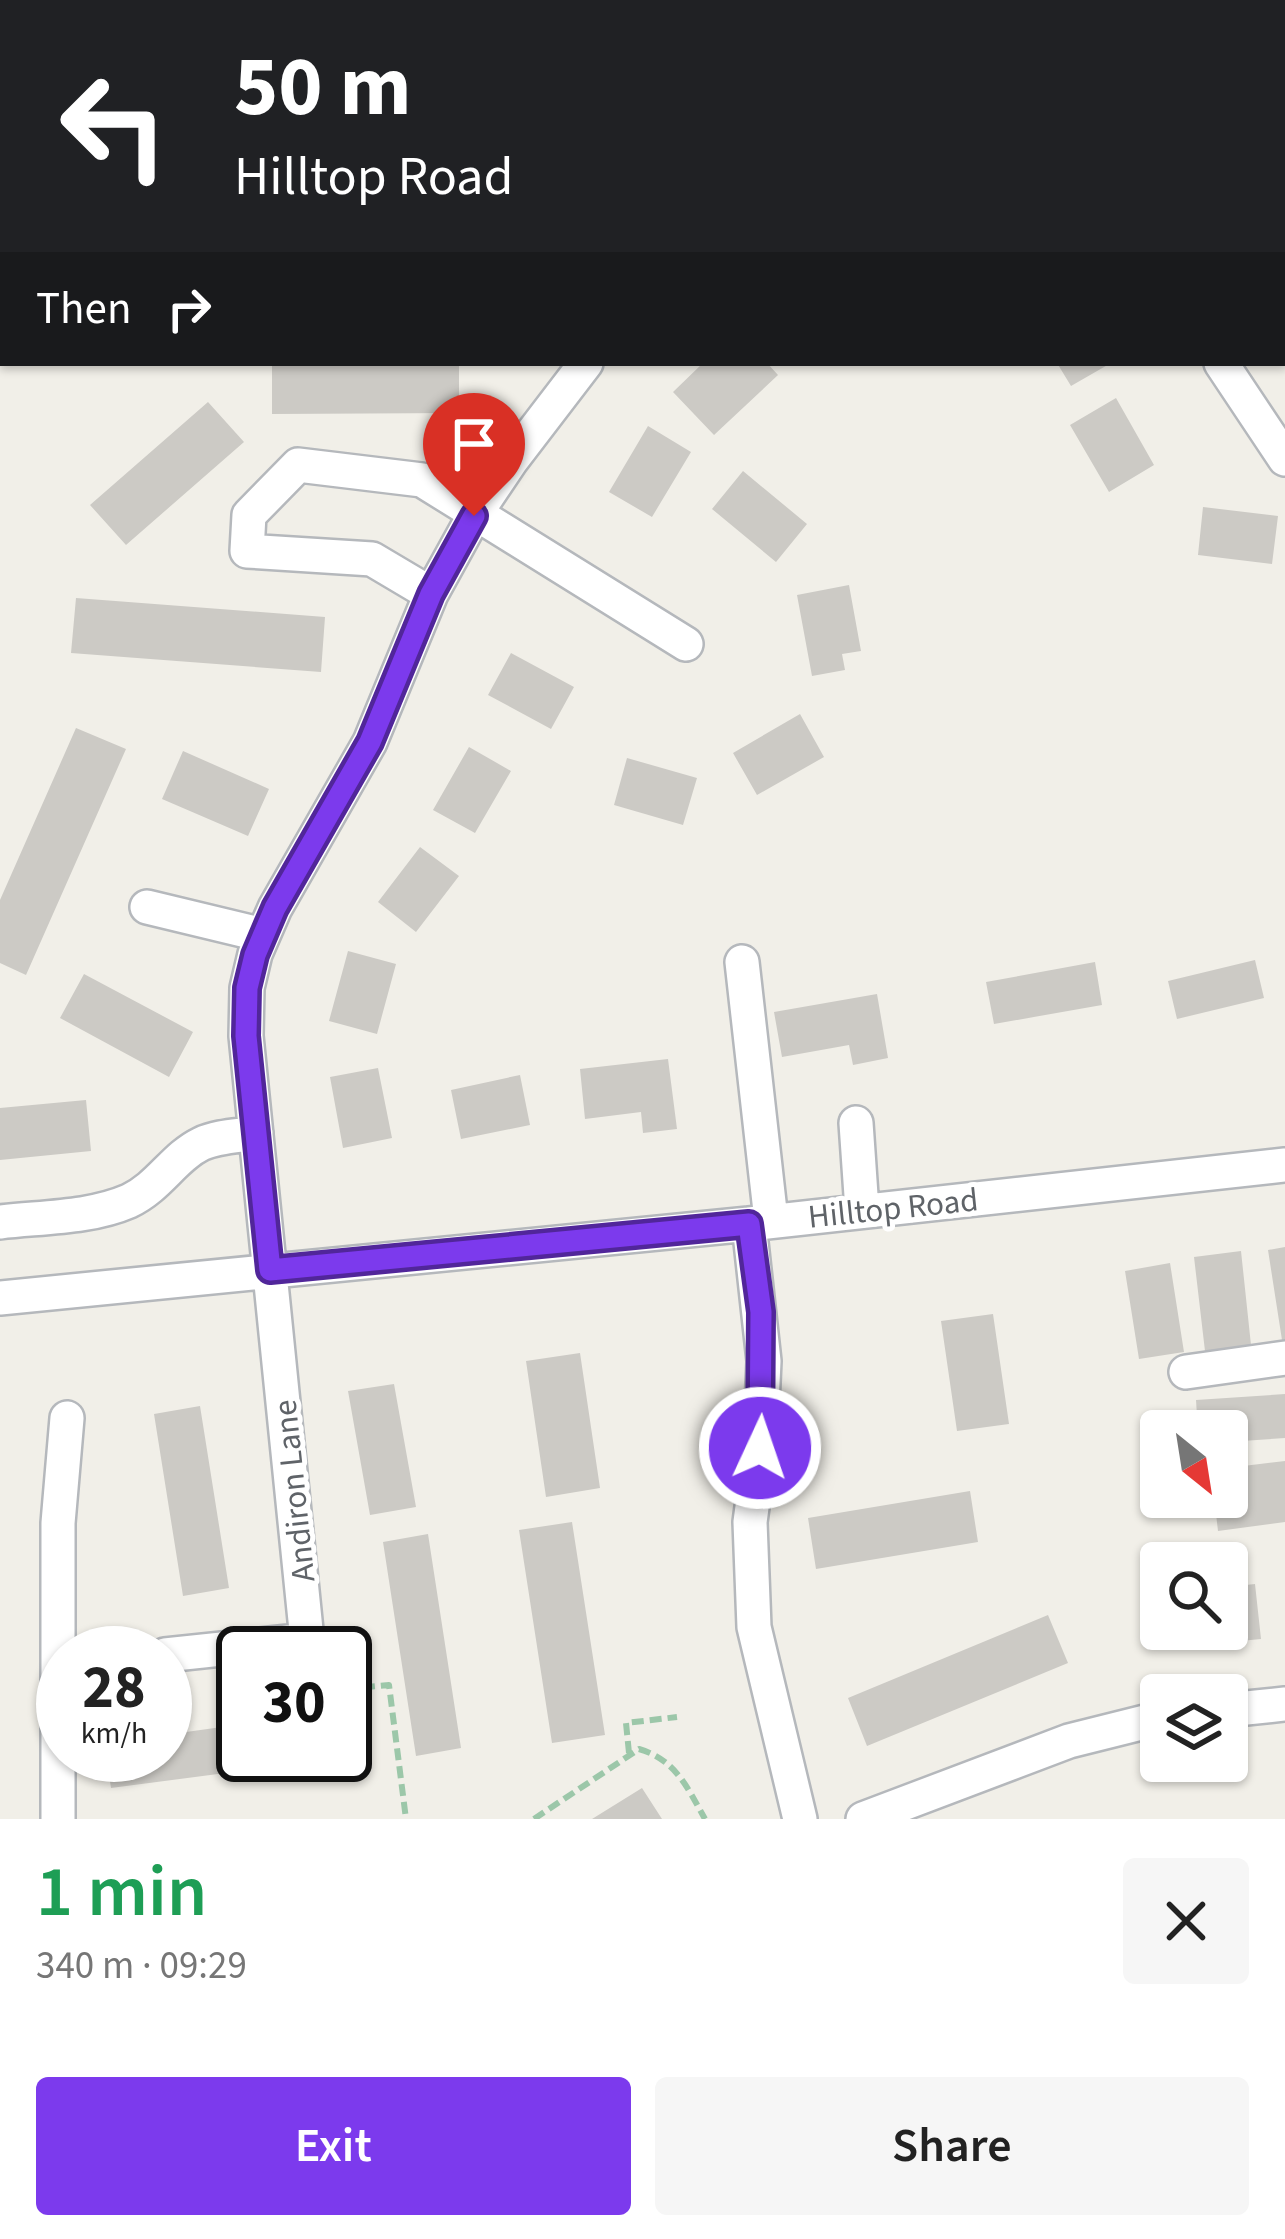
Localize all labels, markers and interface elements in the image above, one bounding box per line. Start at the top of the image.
text: 50 m [234,28,412,148]
icon: left [36,48,192,204]
text: Hilltop Road [234,139,513,216]
icon: right [156,276,222,342]
text: Then [36,277,132,341]
pin [423,393,525,516]
icon: arrive [441,411,507,477]
street label: Hilltop Road [806,1176,981,1241]
position arrow [697,1385,823,1511]
street label: Andiron Lane [262,1397,327,1584]
north arrow [1140,1410,1248,1518]
map controls [1140,1410,1248,1782]
button: search [1140,1542,1248,1650]
speed limit sign: 30 [216,1626,372,1782]
text: 28 [82,1646,146,1731]
button: layers [1140,1674,1248,1782]
text: km/h [81,1712,147,1755]
text: 1 min [36,1841,207,1944]
button: close [1123,1858,1249,1984]
text: 340 m · 09:29 [36,1938,247,1994]
button: Exit [36,2077,631,2215]
button: Share [655,2077,1249,2215]

